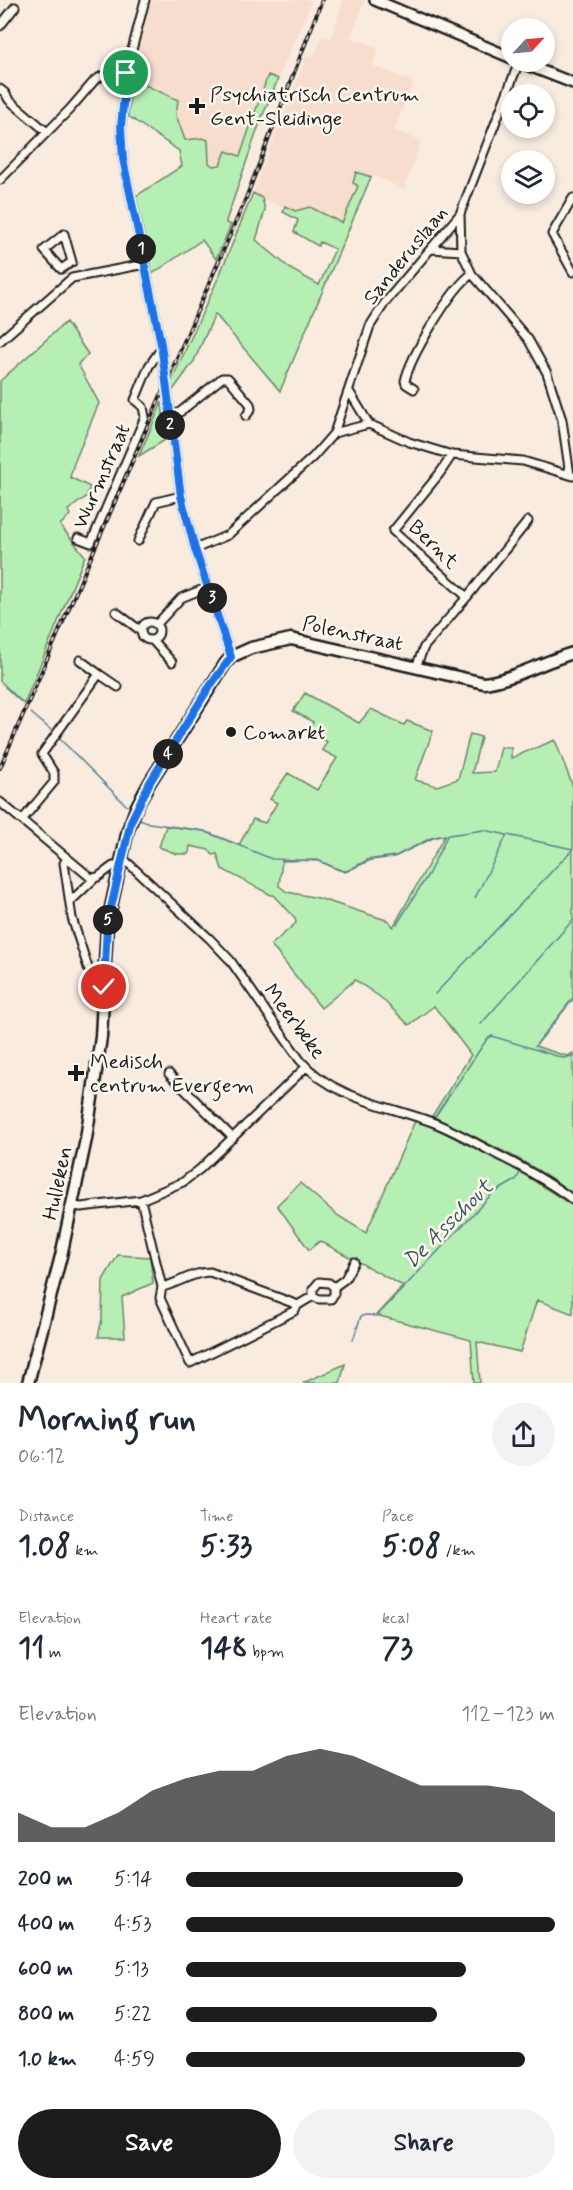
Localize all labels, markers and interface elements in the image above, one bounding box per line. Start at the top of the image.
north arrow [501,18,555,72]
map controls [501,18,555,204]
pin [100,47,151,98]
icon: arrive [109,56,142,89]
place label: Psychiatrisch Centrum Gent-Sleidinge [210,81,420,134]
button: locate [501,84,555,138]
marker: Psychiatrisch Centrum Gent-Sleidinge [188,97,206,115]
button: layers [501,150,555,204]
street label: Sanderuslaan [357,200,454,311]
pin: 1 [126,234,156,264]
text: 1 [137,238,145,259]
pin: 2 [155,410,185,440]
text: 2 [166,414,174,435]
street label: Wurmstraat [66,419,138,533]
street label: Bernt [402,514,465,576]
pin: 3 [197,583,227,613]
text: 3 [208,587,216,608]
street label: Polenstraat [300,610,406,658]
place label: Comarkt [243,719,326,747]
marker: Comarkt [224,725,238,739]
pin: 4 [153,739,183,769]
text: 4 [163,743,173,764]
pin: 5 [93,905,123,935]
text: 5 [103,909,113,930]
pin [78,961,129,1012]
icon: check [87,970,120,1003]
street label: Meerbeke [257,978,332,1065]
place label: Medisch centrum Evergem [90,1048,254,1102]
marker: Medisch centrum Evergem [67,1064,85,1082]
street label: Hulleken [36,1144,79,1223]
water label: De Asschout [398,1173,500,1275]
text: Morning run [18,1398,196,1442]
button: share [492,1403,555,1466]
text: 06:12 [18,1443,65,1470]
text: Distance [18,1506,74,1527]
text: Time [200,1506,234,1527]
text: Pace [382,1506,414,1527]
text: 1.08 [18,1527,71,1566]
text: 5:33 [200,1527,252,1566]
text: 5:08 [382,1527,441,1566]
text: km [71,1540,99,1561]
text: /km [441,1540,476,1561]
text: Elevation [18,1608,81,1629]
text: Heart rate [200,1608,272,1629]
text: kcal [382,1608,409,1629]
text: 11 [18,1629,44,1668]
text: 148 [200,1629,248,1668]
text: 73 [382,1629,413,1668]
text: m [44,1642,61,1663]
text: bpm [248,1642,284,1663]
text: Elevation [18,1701,97,1728]
text: 112–123 m [461,1701,555,1728]
text: 200 m [18,1866,73,1893]
text: 5:14 [114,1866,152,1893]
text: 400 m [18,1911,74,1938]
text: 4:53 [114,1911,151,1938]
text: 600 m [18,1956,73,1983]
text: 5:13 [114,1956,149,1983]
text: 800 m [18,2001,74,2028]
text: 5:22 [114,2001,152,2028]
text: 1.0 km [18,2046,77,2073]
text: 4:59 [114,2046,155,2073]
button: Save [18,2109,281,2178]
button: Share [293,2109,555,2178]

